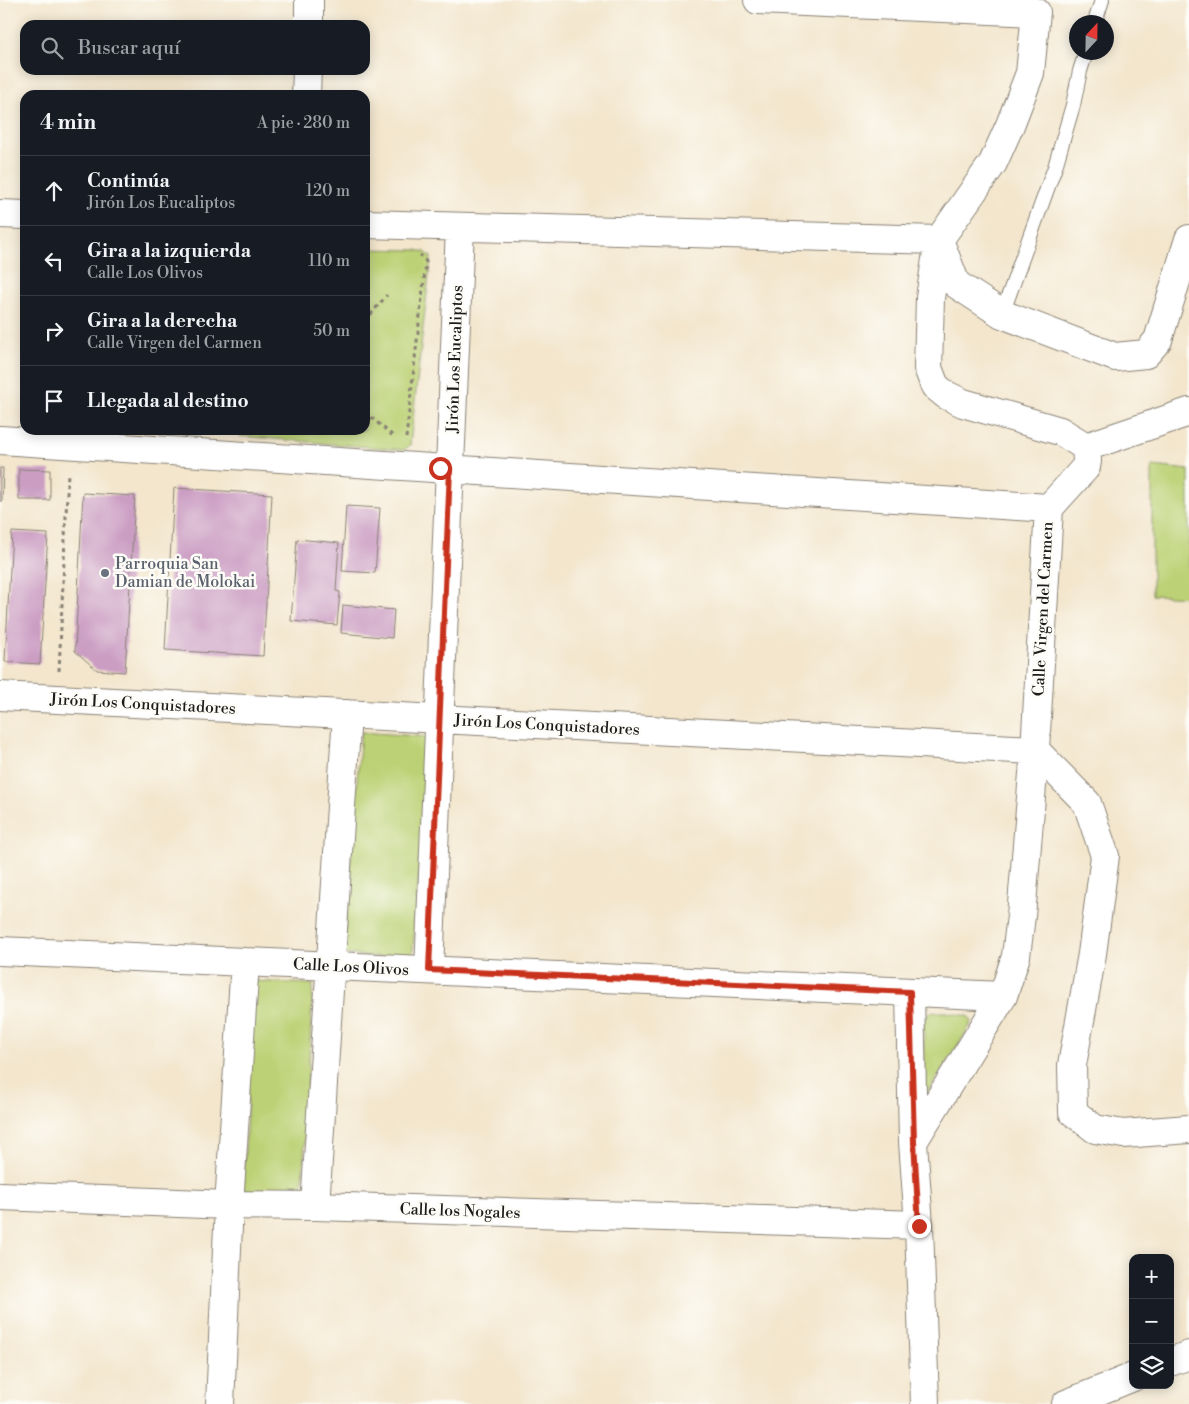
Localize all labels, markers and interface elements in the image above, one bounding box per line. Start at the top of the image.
north arrow [1069,15,1114,60]
search box [20,20,370,75]
icon: search [38,34,66,62]
text: Buscar aquí [78,36,180,60]
text: 4 min [40,110,96,136]
text: A pie · 280 m [257,113,350,133]
text: Continúa [87,169,170,193]
icon: ahead [40,177,68,205]
text: 120 m [306,181,350,201]
text: Jirón Los Eucaliptos [87,193,235,213]
text: Gira a la izquierda [87,239,251,263]
icon: left [40,247,68,275]
text: 110 m [308,251,350,271]
text: Calle Los Olivos [87,263,203,283]
street label: Jirón Los Eucaliptos [442,285,468,434]
text: Gira a la derecha [87,309,237,333]
icon: right [40,317,68,345]
text: 50 m [313,321,350,341]
text: Calle Virgen del Carmen [87,333,262,353]
icon: arrive [40,387,68,415]
text: Llegada al destino [87,389,249,413]
route start [429,457,452,480]
street label: Calle Virgen del Carmen [1028,521,1058,697]
place label: Parroquia San Damian de Molokai [115,554,255,592]
marker: Parroquia San Damian de Molokai [99,567,111,579]
street label: Jirón Los Conquistadores [49,689,236,719]
street label: Jirón Los Conquistadores [453,710,640,740]
street label: Calle Los Olivos [293,954,409,980]
street label: Calle los Nogales [399,1199,521,1223]
route end [908,1215,931,1238]
map controls [1129,1254,1174,1389]
button: + [1129,1254,1174,1299]
button: − [1129,1299,1174,1344]
button: layers [1129,1344,1174,1389]

